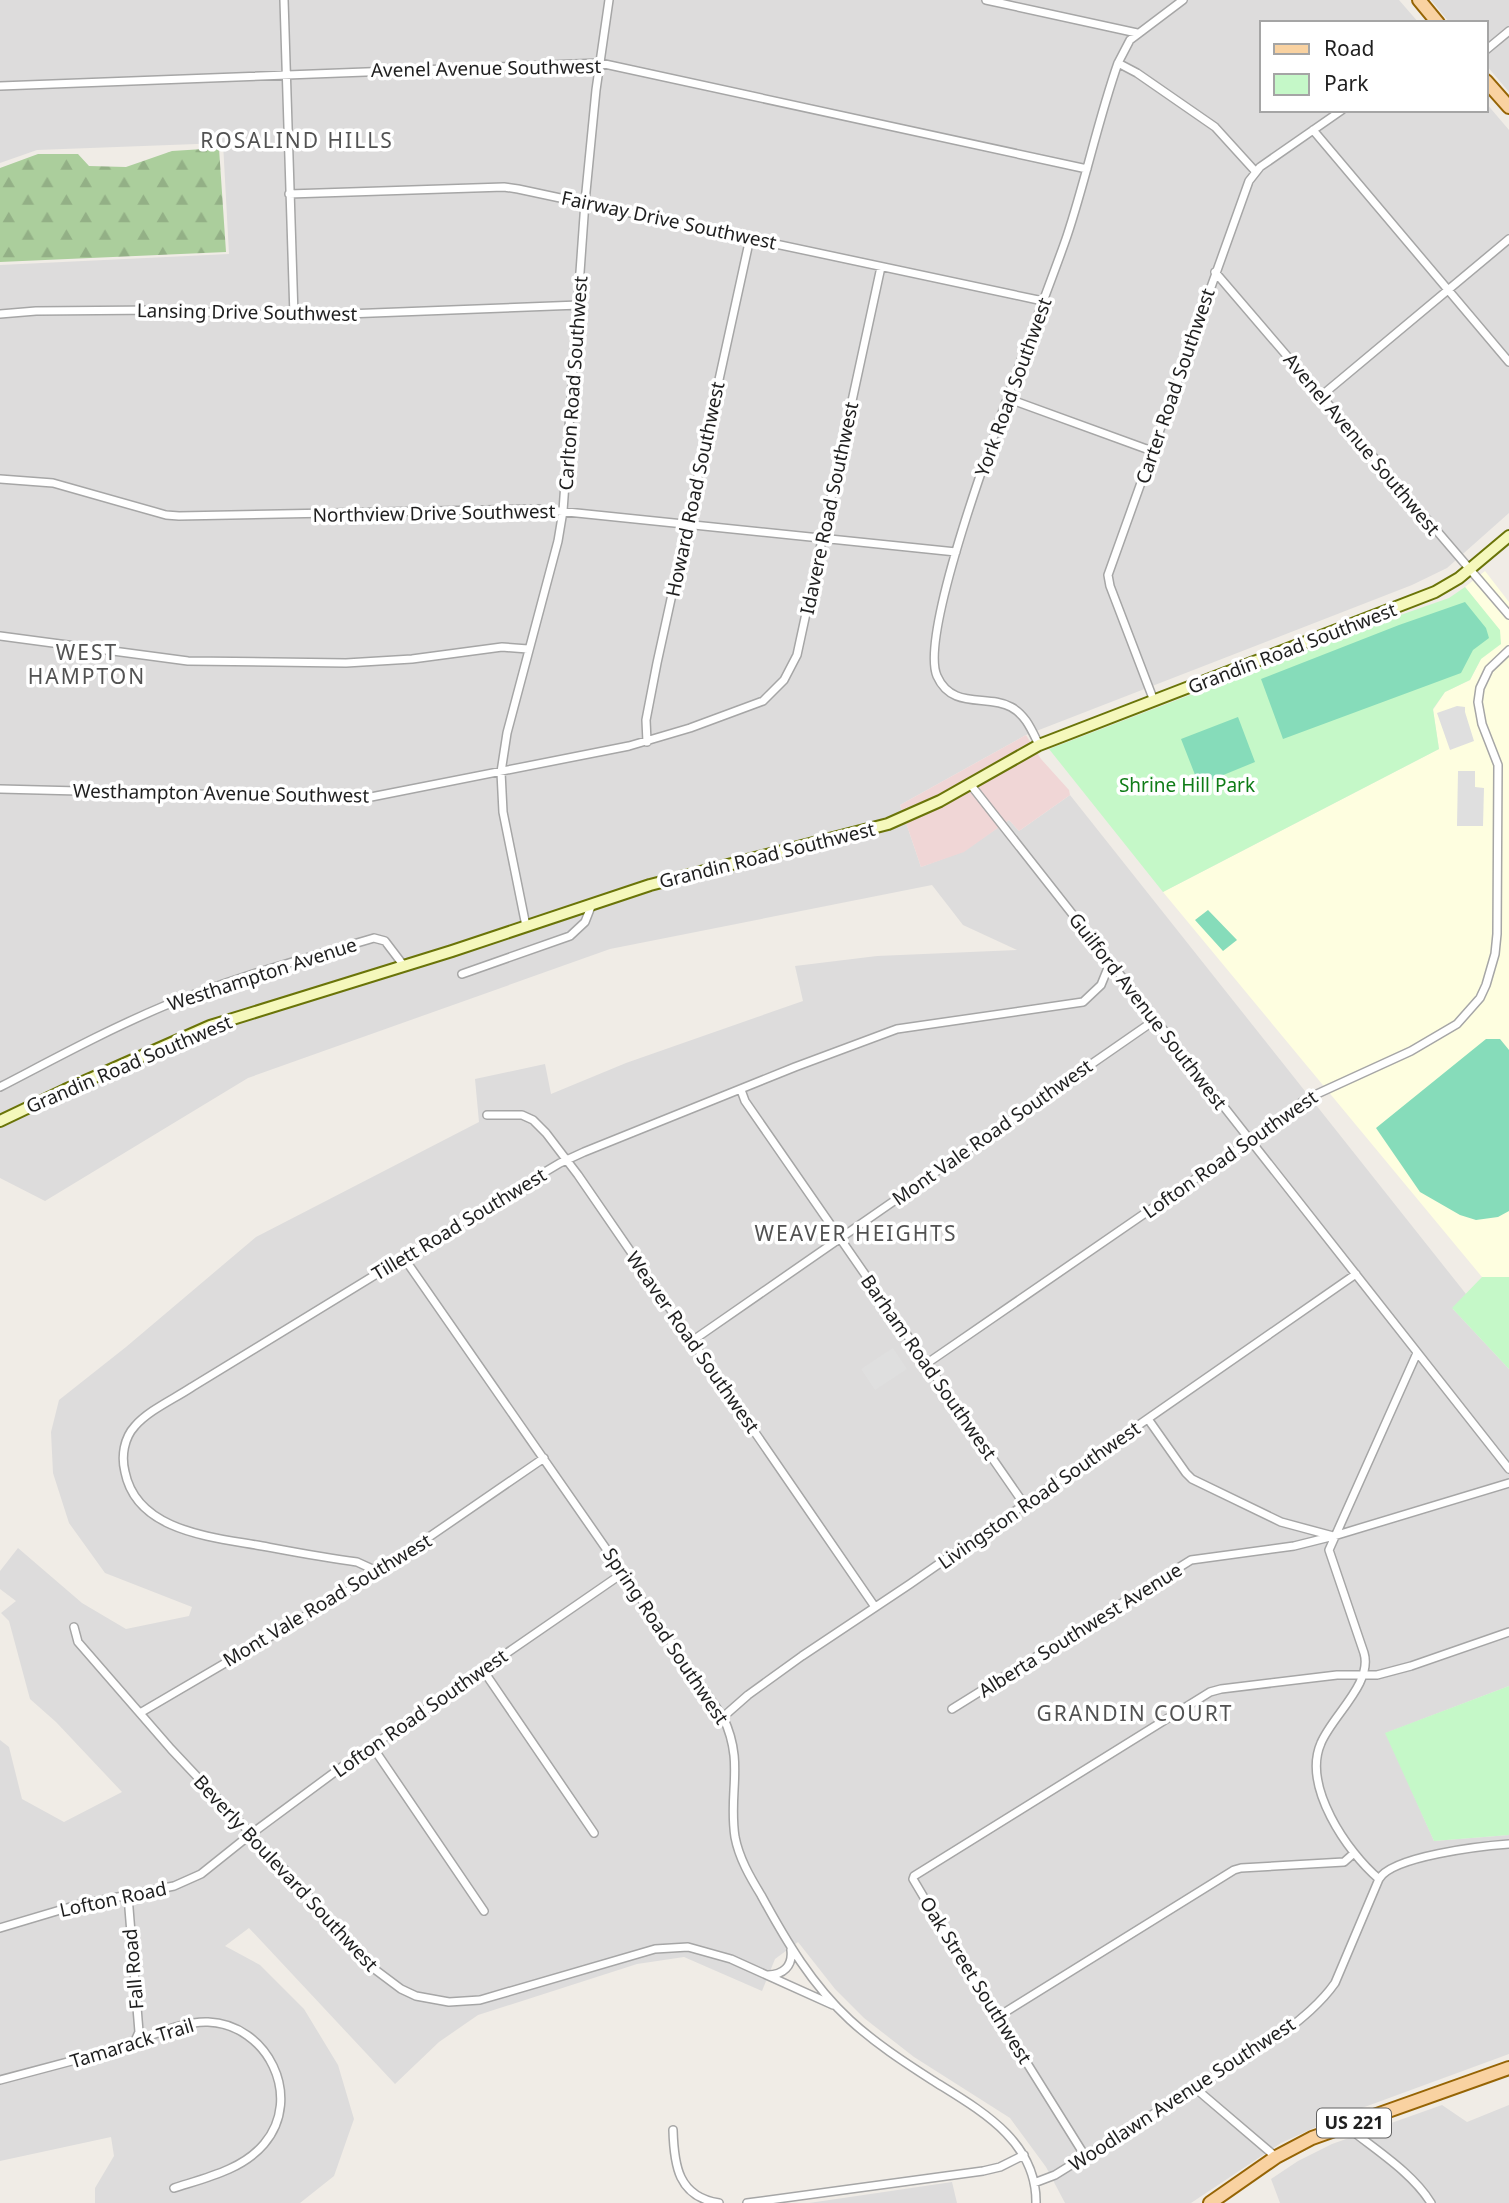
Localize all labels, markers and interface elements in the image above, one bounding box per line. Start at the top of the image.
legend [1260,21,1488,112]
text: Road [1324,34,1374,62]
street label: Avenel Avenue Southwest [371,53,602,83]
text: Park [1324,69,1369,97]
district label: ROSALIND HILLS [200,126,394,154]
street label: Fairway Drive Southwest [559,184,779,256]
street label: Carlton Road Southwest [553,275,593,491]
street label: Carter Road Southwest [1129,285,1221,487]
street label: York Road Southwest [969,294,1058,480]
street label: Lansing Drive Southwest [137,297,358,327]
street label: Avenel Avenue Southwest [1278,347,1446,541]
street label: Howard Road Southwest [659,379,731,599]
street label: Idavere Road Southwest [794,399,864,617]
street label: Northview Drive Southwest [312,498,556,528]
street label: Grandin Road Southwest [1184,596,1400,700]
district label: WEST HAMPTON [28,638,146,690]
park label: Shrine Hill Park [1119,772,1255,798]
street label: Westhampton Avenue Southwest [73,777,370,809]
street label: Grandin Road Southwest [656,816,878,894]
street label: Guilford Avenue Southwest [1063,907,1233,1115]
street label: Westhampton Avenue [164,931,360,1017]
street label: Grandin Road Southwest [22,1009,236,1119]
street label: Mont Vale Road Southwest [887,1053,1097,1211]
street label: Lofton Road Southwest [1138,1084,1323,1224]
street label: Tillett Road Southwest [367,1162,551,1286]
district label: WEAVER HEIGHTS [755,1219,958,1247]
street label: Weaver Road Southwest [620,1246,766,1438]
street label: Barham Road Southwest [855,1269,1003,1465]
street label: Livingston Road Southwest [933,1415,1145,1575]
street label: Mont Vale Road Southwest [218,1527,436,1673]
street label: Spring Road Southwest [597,1543,735,1729]
street label: Alberta Southwest Avenue [973,1557,1187,1703]
street label: Lofton Road Southwest [328,1643,513,1783]
district label: GRANDIN COURT [1037,1699,1233,1727]
street label: Beverly Boulevard Southwest [188,1769,384,1977]
street label: Lofton Road [57,1875,169,1923]
street label: Oak Street Southwest [914,1892,1038,2069]
street label: Fall Road [117,1928,149,2010]
street label: Woodlawn Avenue Southwest [1064,2011,1300,2177]
street label: Tamarack Trail [67,2012,197,2074]
road number: US 221 [1317,2108,1391,2138]

